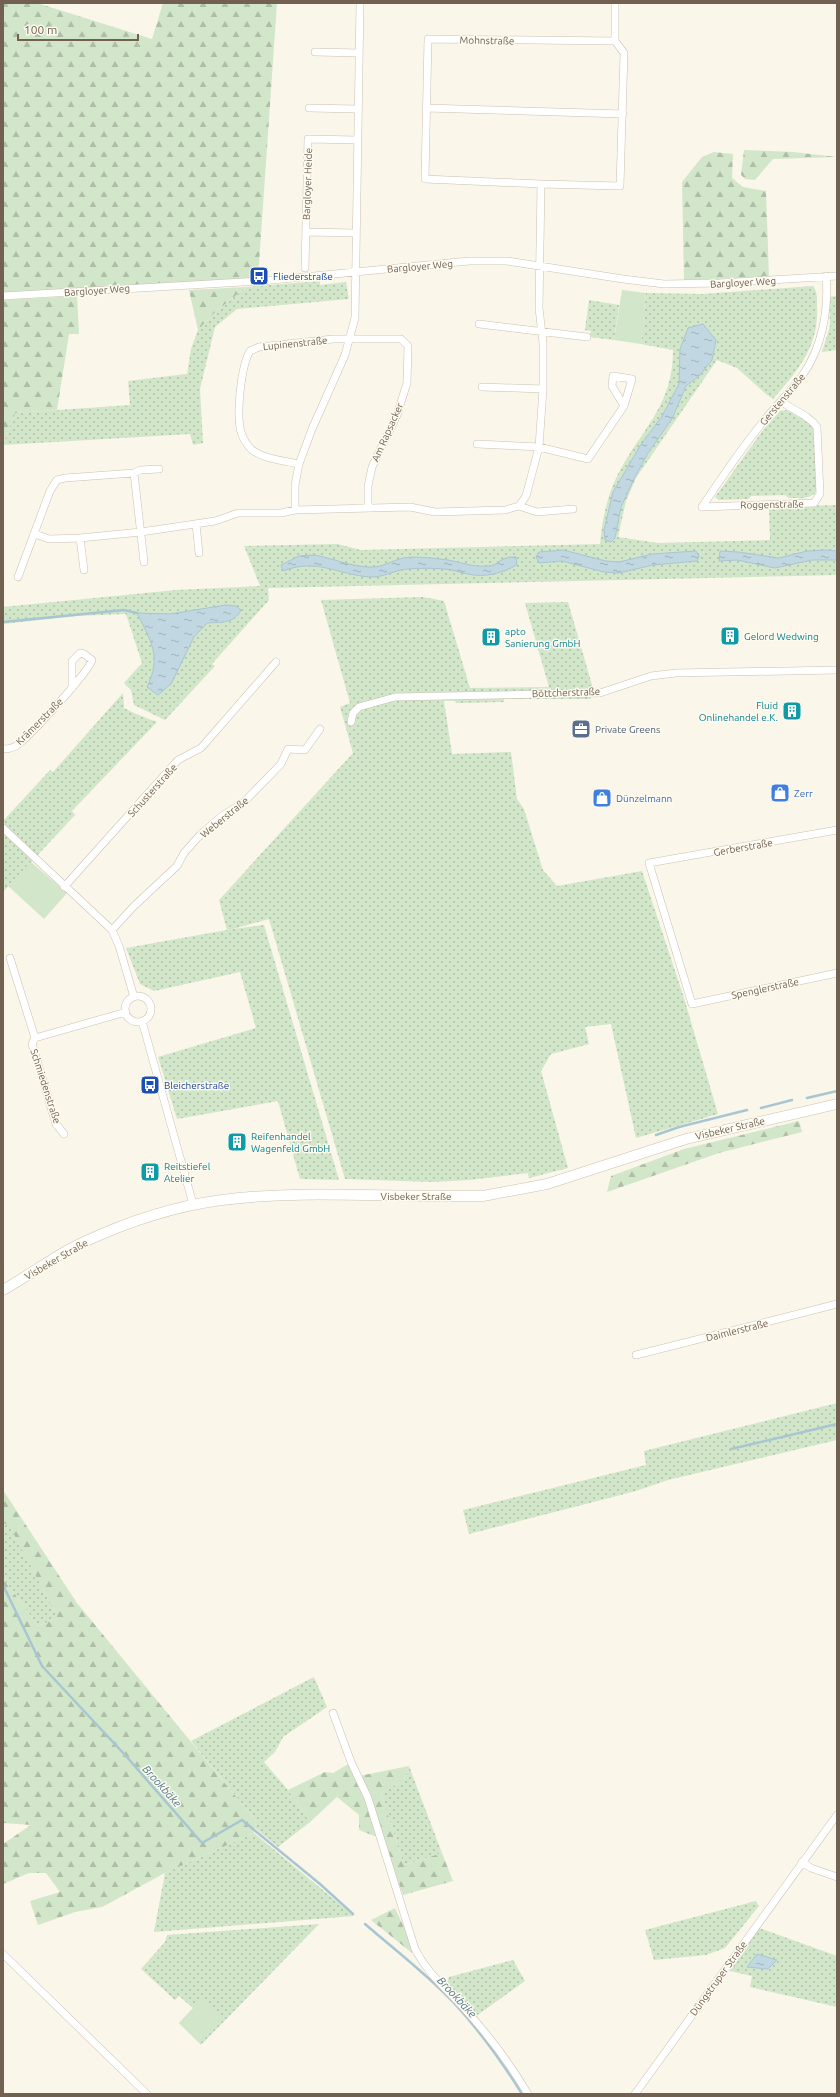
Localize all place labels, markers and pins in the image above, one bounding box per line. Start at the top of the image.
bus stop icon: Fliederstraße [248,265,270,287]
place label: Fliederstraße [273,271,333,282]
building icon: Gelord Wedwing [719,625,741,647]
building icon: apto Sanierung GmbH [480,626,502,648]
place label: apto Sanierung GmbH [505,626,580,649]
place label: Gelord Wedwing [744,631,819,642]
place label: Fluid Onlinehandel e.K. [699,700,778,723]
building icon: Fluid Onlinehandel e.K. [781,700,803,722]
office icon: Private Greens [570,718,592,740]
place label: Private Greens [595,724,660,735]
shop icon: Zerr [769,782,791,804]
shop icon: Dünzelmann [591,787,613,809]
place label: Zerr [794,788,813,799]
place label: Dünzelmann [616,793,672,804]
bus stop icon: Bleicherstraße [139,1074,161,1096]
place label: Bleicherstraße [164,1080,229,1091]
building icon: Reifenhandel Wagenfeld GmbH [226,1131,248,1153]
place label: Reifenhandel Wagenfeld GmbH [251,1131,330,1154]
building icon: Reitstiefel Atelier [139,1161,161,1183]
place label: Reitstiefel Atelier [164,1161,211,1184]

